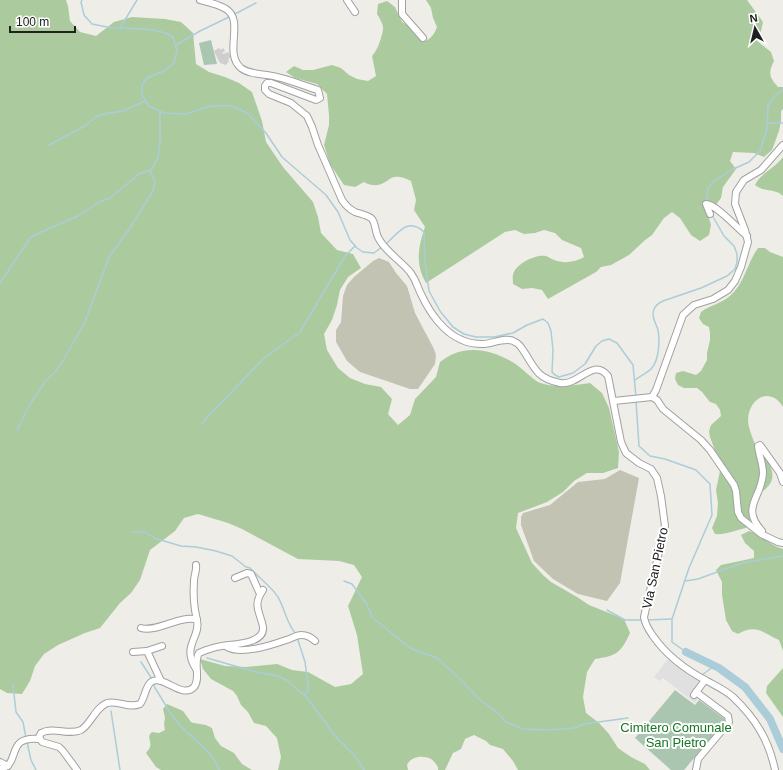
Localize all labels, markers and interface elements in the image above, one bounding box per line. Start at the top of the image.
scale bar [10,8,75,34]
north arrow [735,8,775,48]
text: N [749,12,758,25]
text: 100 m [16,15,49,29]
street label: Via San Pietro [639,526,671,610]
park label: Cimitero Comunale San Pietro [620,720,732,750]

